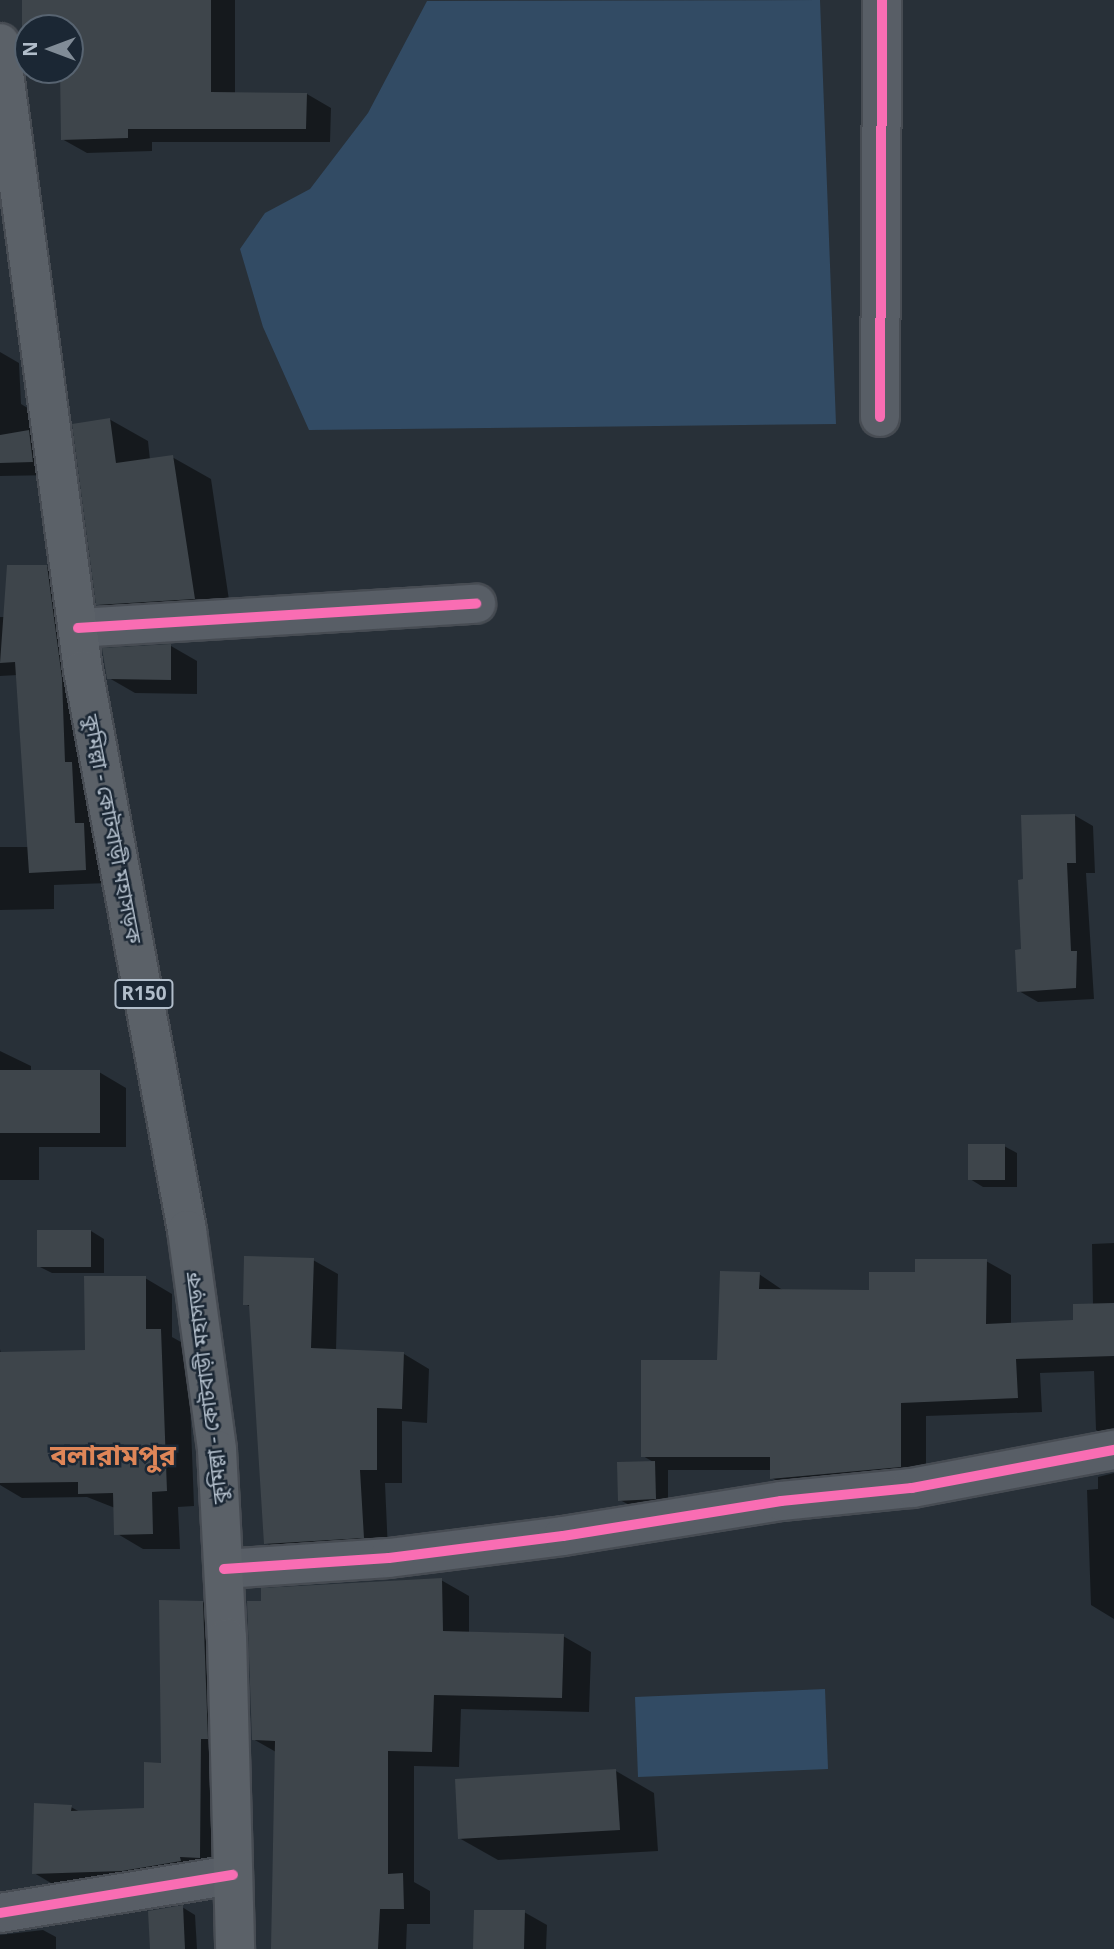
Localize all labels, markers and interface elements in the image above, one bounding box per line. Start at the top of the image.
north arrow [14,14,84,84]
text: N [17,41,43,57]
street label: কুমিল্লা - কোটবাড়ী মহাসড়ক [78,712,148,946]
road number: R150 [114,978,174,1010]
street label: কুমিল্লা - কোটবাড়ী মহাসড়ক [179,1271,233,1505]
district label: বলারামপুর [50,1437,176,1471]

